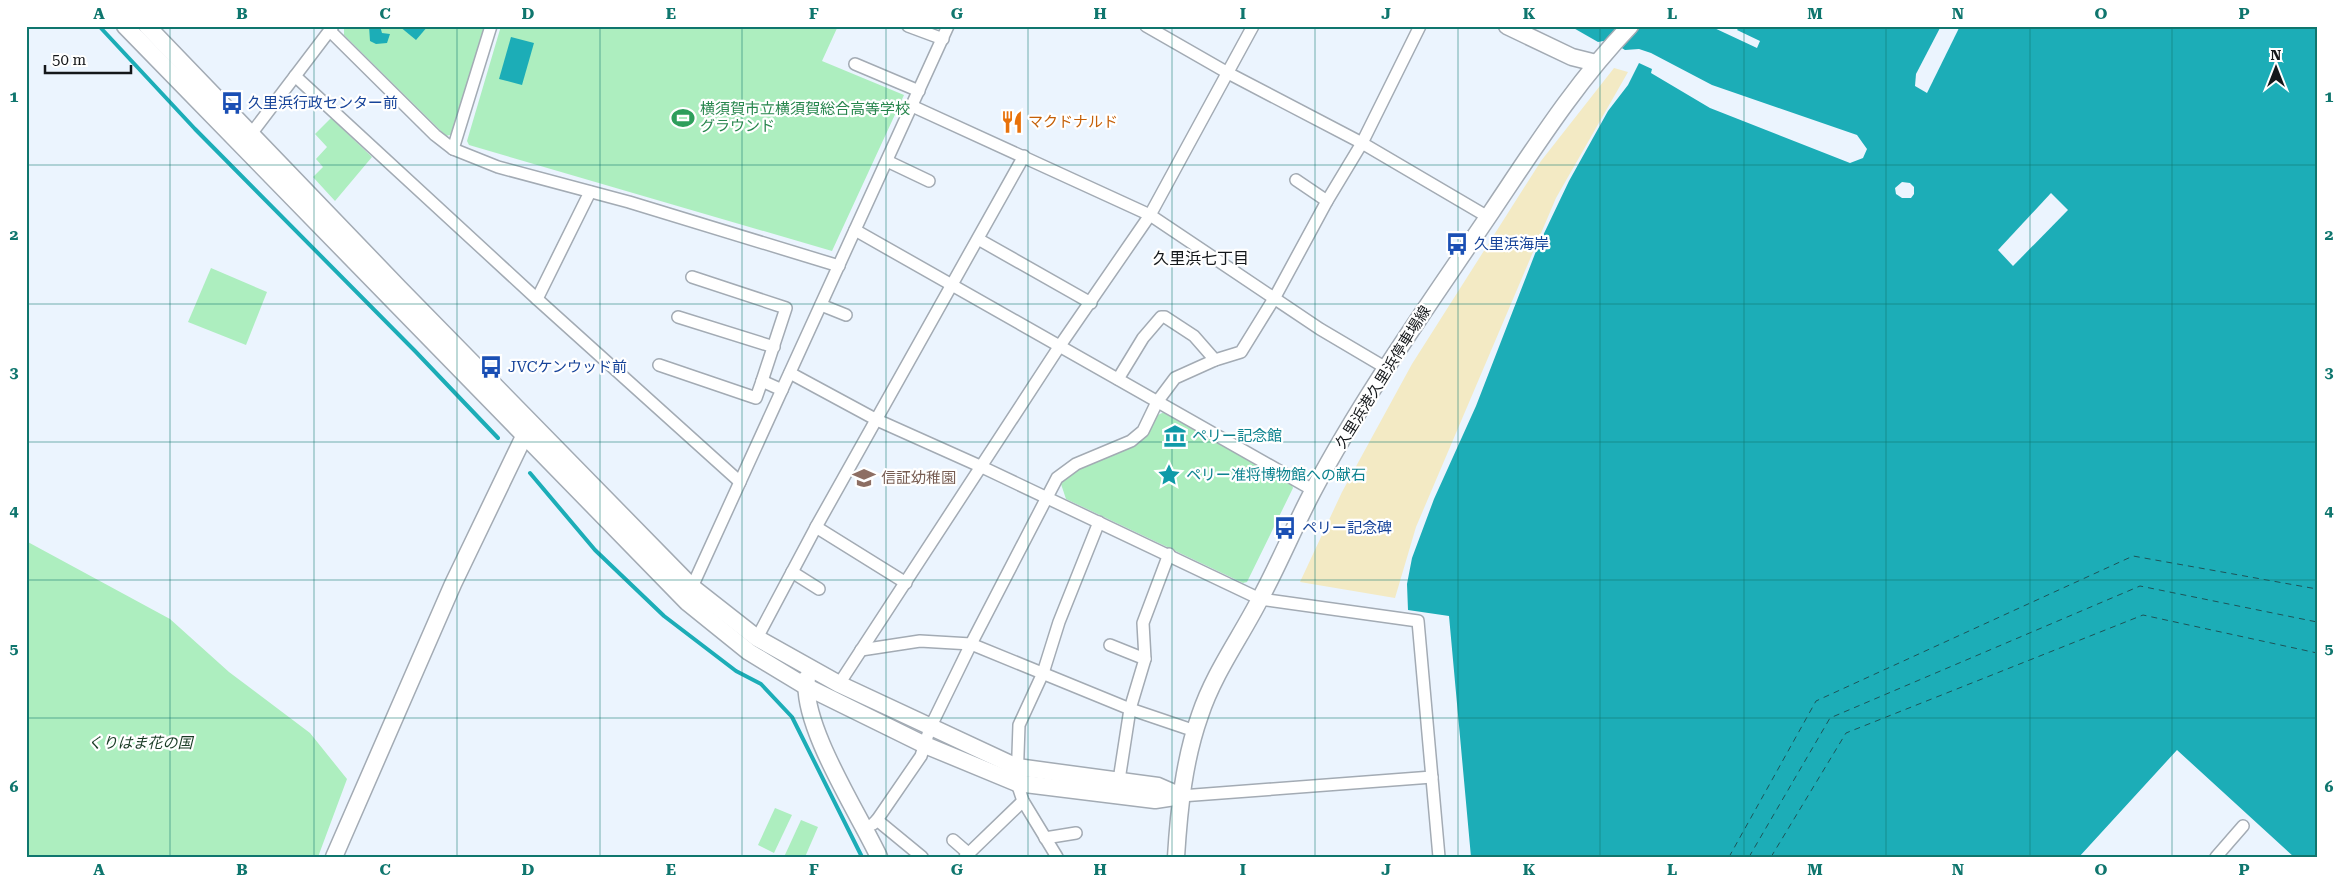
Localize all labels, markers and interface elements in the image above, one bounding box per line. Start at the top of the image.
text: A [93,4,105,23]
text: B [236,4,248,23]
text: C [379,4,391,23]
text: D [522,4,535,23]
text: E [666,4,676,23]
text: F [809,4,819,23]
text: G [951,4,964,23]
text: H [1093,4,1107,23]
text: I [1240,4,1246,23]
text: J [1381,4,1391,23]
text: K [1523,4,1536,23]
text: L [1667,4,1677,23]
text: M [1807,4,1823,23]
text: N [1952,4,1964,23]
text: O [2095,4,2108,23]
text: P [2238,4,2250,23]
scale bar [45,42,131,74]
north arrow [2250,42,2300,92]
text: N [2271,47,2282,63]
text: 50 m [52,51,87,69]
text: 1 [10,87,19,106]
text: 1 [2325,87,2334,106]
bus stop icon: 久里浜行政センター前 [219,90,245,116]
place label: 久里浜行政センター前 [248,94,398,112]
place label: 横須賀市立横須賀総合高等学校 グラウンド [700,100,910,135]
sports icon: 横須賀市立横須賀総合高等学校 グラウンド [670,105,696,131]
restaurant icon: マクドナルド [999,109,1025,135]
place label: マクドナルド [1028,113,1118,131]
text: 2 [10,225,19,244]
text: 2 [2325,225,2334,244]
bus stop icon: 久里浜海岸 [1444,231,1470,257]
place label: 久里浜海岸 [1474,235,1549,253]
district label: 久里浜七丁目 [1153,249,1249,268]
street label: 久里浜港久里浜停車場線 [1332,302,1434,452]
bus stop icon: JVCケンウッド前 [478,354,504,380]
place label: JVCケンウッド前 [508,358,627,376]
text: 3 [10,363,19,382]
text: 3 [2325,363,2334,382]
museum icon: ペリー記念館 [1162,423,1188,449]
place label: ペリー記念館 [1192,427,1282,445]
place icon: ペリー准将博物館への献石 [1156,462,1182,488]
school or university icon: 信証幼稚園 [851,465,877,491]
place label: ペリー准将博物館への献石 [1186,466,1366,484]
place label: 信証幼稚園 [881,469,956,487]
text: 4 [10,501,19,520]
text: 4 [2325,501,2334,520]
bus stop icon: ペリー記念碑 [1272,515,1298,541]
place label: ペリー記念碑 [1302,519,1392,537]
text: 5 [10,639,19,658]
text: 5 [2325,639,2334,658]
park label: くりはま花の国 [87,734,194,752]
text: 6 [10,777,19,796]
text: 6 [2325,777,2334,796]
text: A [93,860,105,879]
text: B [236,860,248,879]
text: C [379,860,391,879]
text: D [522,860,535,879]
text: E [666,860,676,879]
text: F [809,860,819,879]
text: G [951,860,964,879]
text: H [1093,860,1107,879]
text: I [1240,860,1246,879]
text: J [1381,860,1391,879]
text: K [1523,860,1536,879]
text: L [1667,860,1677,879]
text: M [1807,860,1823,879]
text: N [1952,860,1964,879]
text: O [2095,860,2108,879]
text: P [2238,860,2250,879]

